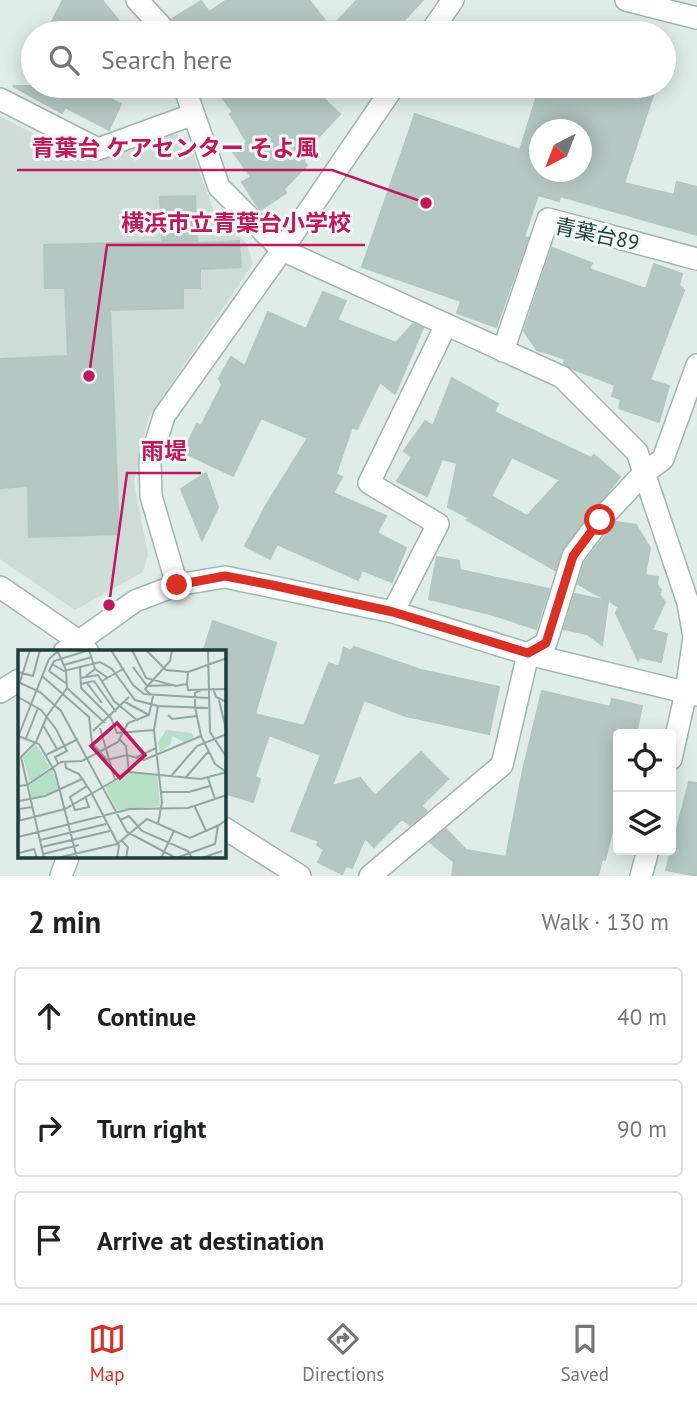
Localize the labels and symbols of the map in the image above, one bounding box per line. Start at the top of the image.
north arrow [529,119,592,182]
callout: 青葉台 ケアセンター そよ風 [17,126,332,170]
text: 青葉台 ケアセンター そよ風 [31,133,319,162]
callout: 横浜市立青葉台小学校 [107,201,365,245]
text: 横浜市立青葉台小学校 [121,208,351,237]
street label: 青葉台89 [552,212,642,256]
callout: 雨堤 [127,429,201,473]
text: 雨堤 [141,436,187,465]
route start [584,504,615,535]
route end [161,569,192,600]
inset map [18,650,226,858]

